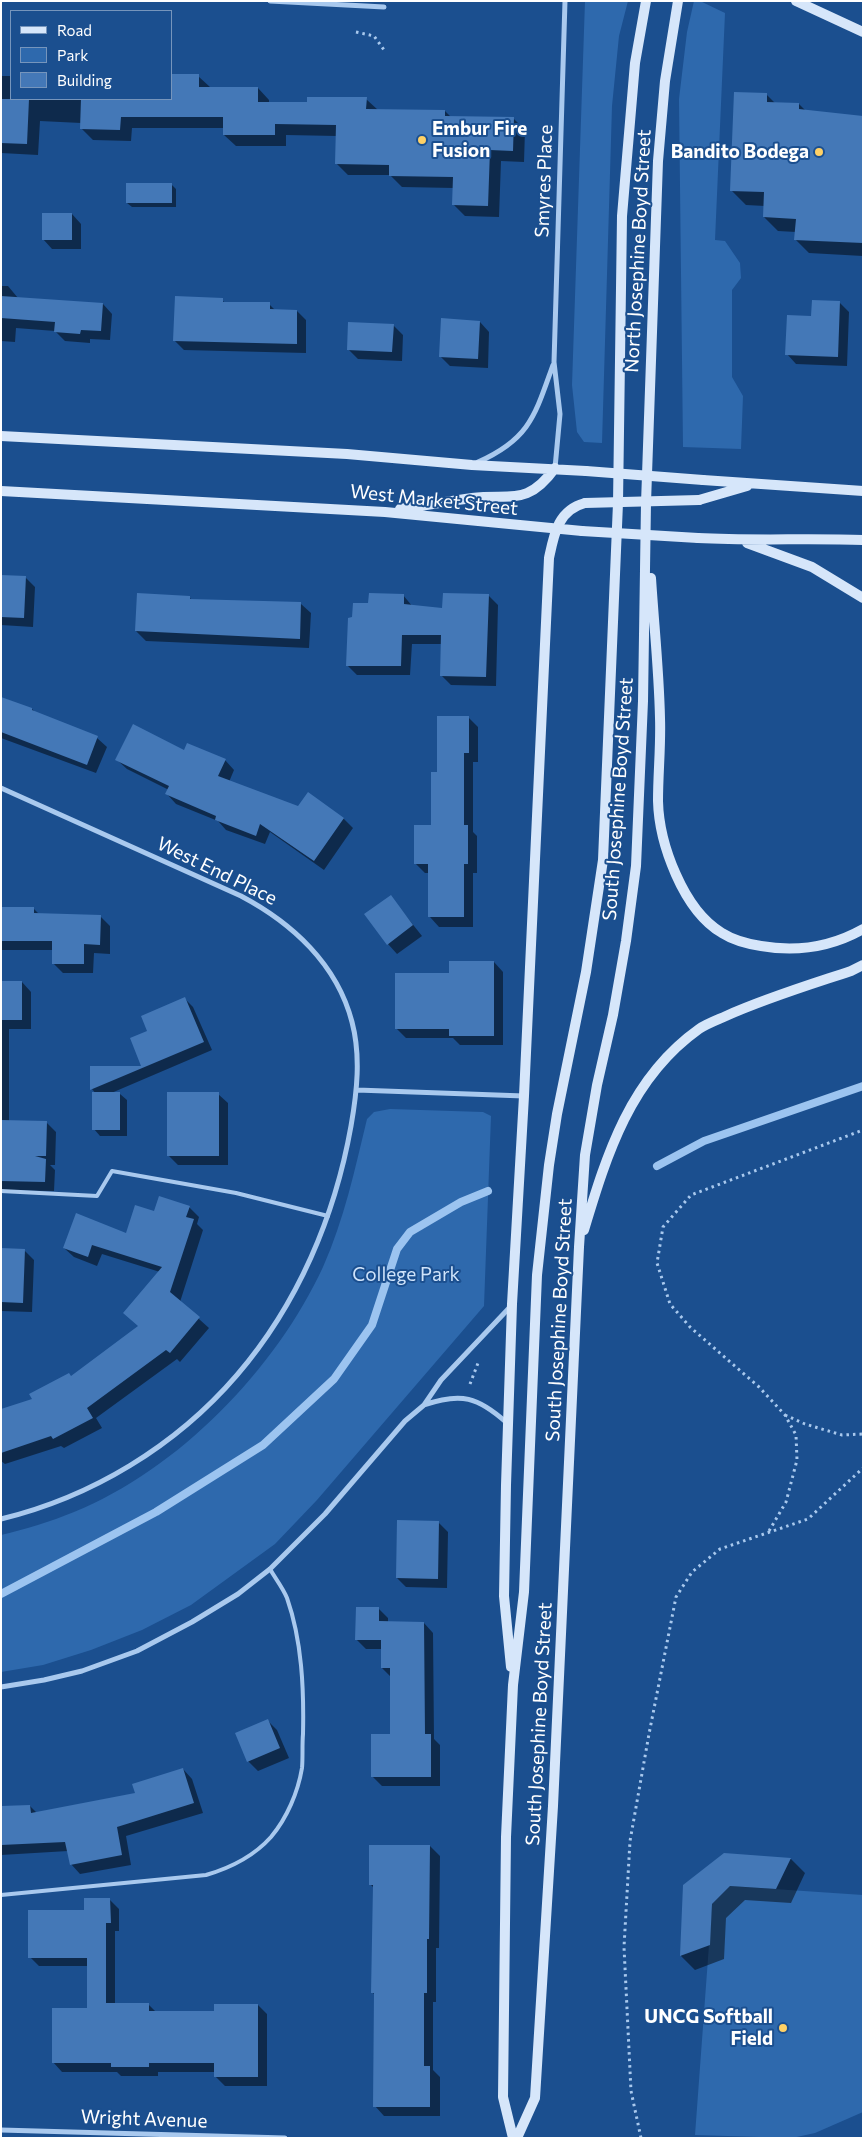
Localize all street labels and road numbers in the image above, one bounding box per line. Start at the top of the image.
street label: Smyres Place [531,124,557,238]
street label: North Josephine Boyd Street [620,129,656,373]
street label: West Market Street [349,480,519,520]
street label: South Josephine Boyd Street [598,677,638,921]
street label: West End Place [153,832,281,910]
street label: South Josephine Boyd Street [541,1198,577,1442]
street label: South Josephine Boyd Street [521,1602,557,1846]
street label: Wright Avenue [80,2105,208,2133]

